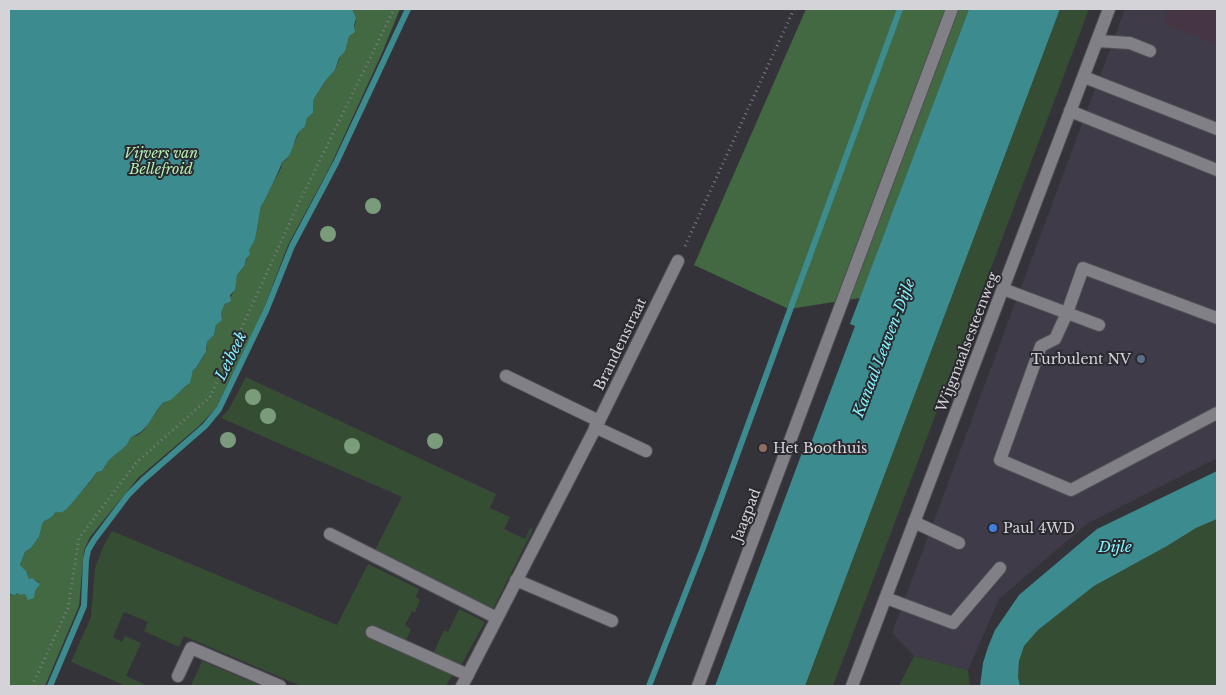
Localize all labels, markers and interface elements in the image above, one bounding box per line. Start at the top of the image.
park label: Vijvers van Bellefroid [124,144,198,178]
street label: Wijgmaalsesteenweg [932,269,1002,415]
water label: Kanaal Leuven-Dijle [848,276,919,421]
street label: Brandenstraat [590,294,651,393]
water label: Leibeek [210,328,250,384]
place label: Turbulent NV [1031,350,1132,368]
marker: Turbulent NV [1135,353,1147,365]
place label: Het Boothuis [773,439,867,457]
marker: Het Boothuis [757,442,769,454]
street label: Jaagpad [727,485,765,546]
place label: Paul 4WD [1003,519,1075,537]
marker: Paul 4WD [987,522,999,534]
water label: Dijle [1097,537,1132,556]

